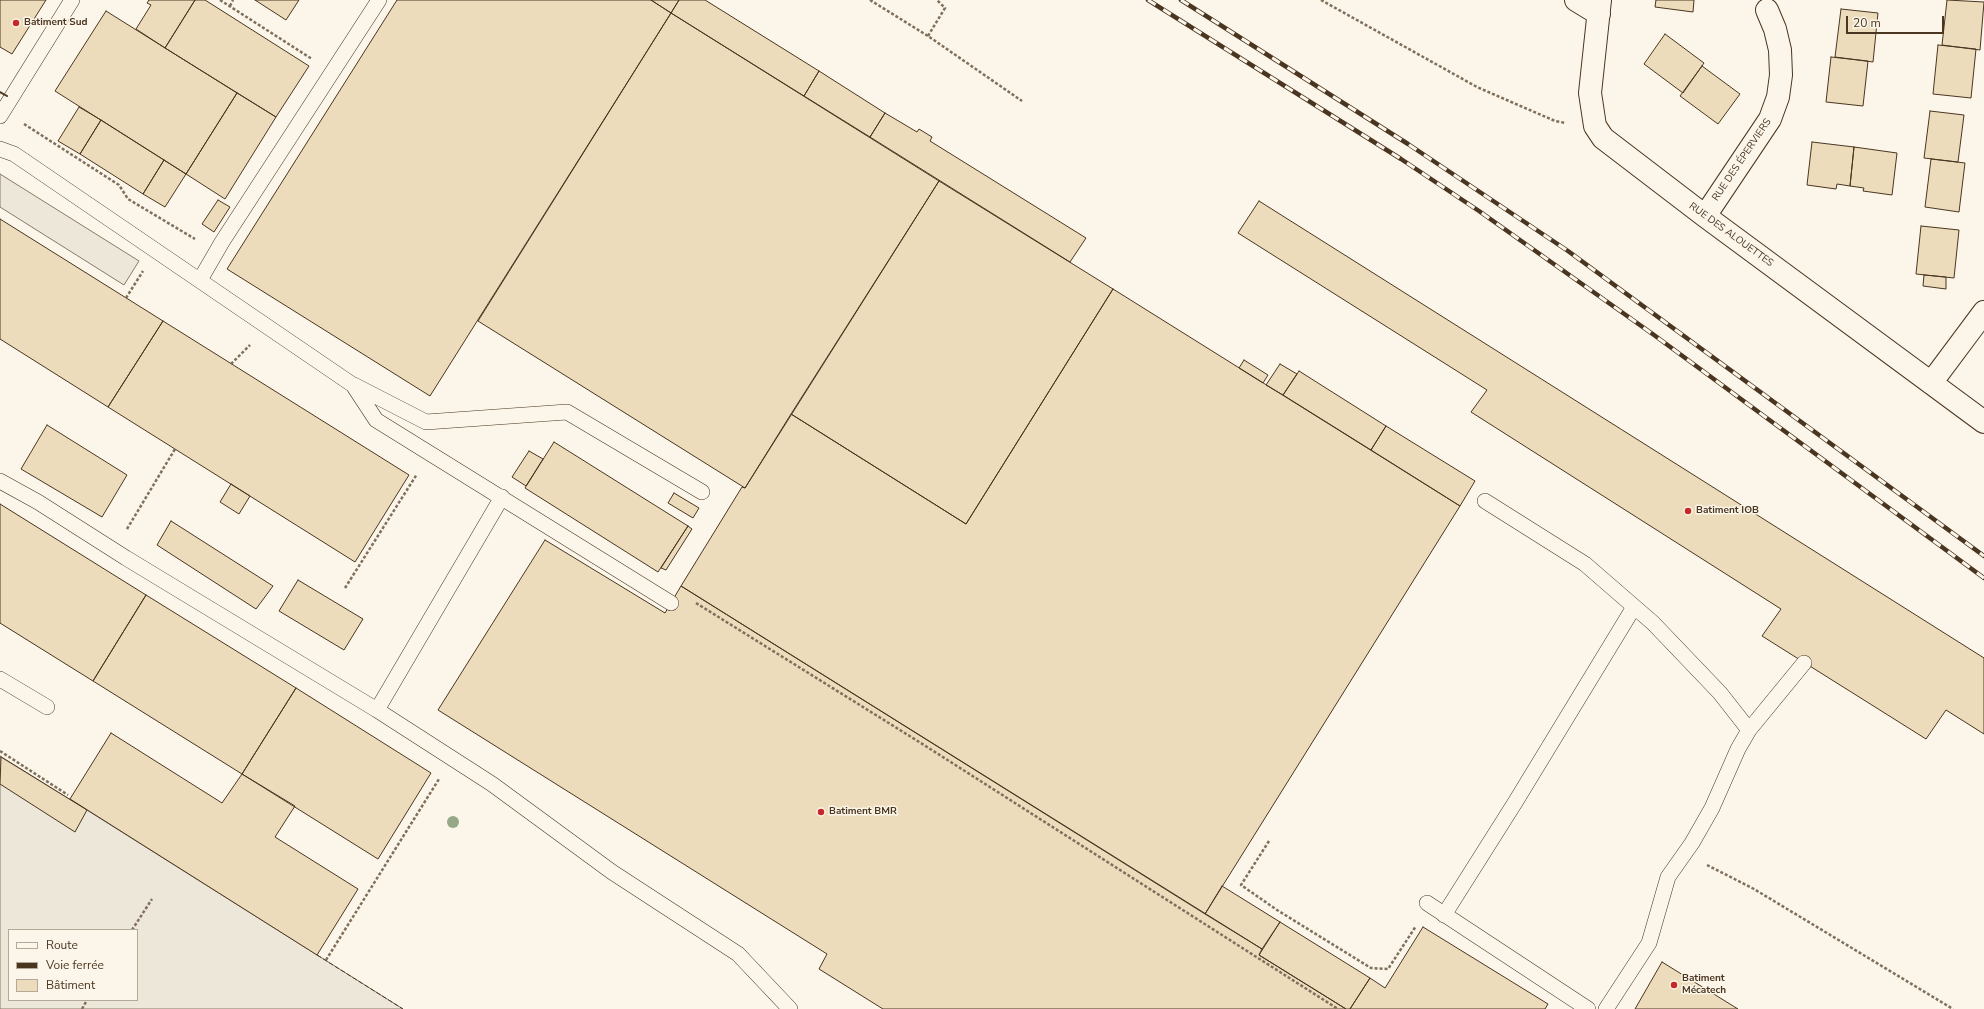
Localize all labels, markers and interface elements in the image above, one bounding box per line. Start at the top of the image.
scale bar [1848,8,1946,34]
text: 20 m [1853,15,1881,31]
place label: Batiment Sud [24,17,87,29]
marker: Batiment Sud [11,18,21,28]
street label: RUE DES ÉPERVIERS [1710,116,1774,204]
street label: RUE DES ALOUETTES [1687,200,1775,270]
place label: Batiment IOB [1696,505,1759,517]
marker: Batiment IOB [1683,506,1693,516]
place label: Batiment BMR [829,806,897,818]
marker: Batiment BMR [816,807,826,817]
legend [8,929,138,1001]
text: Route [46,937,78,953]
text: Voie ferrée [46,957,104,973]
place label: Batiment Mécatech [1682,973,1726,996]
text: Bâtiment [46,977,95,993]
marker: Batiment Mécatech [1669,980,1679,990]

